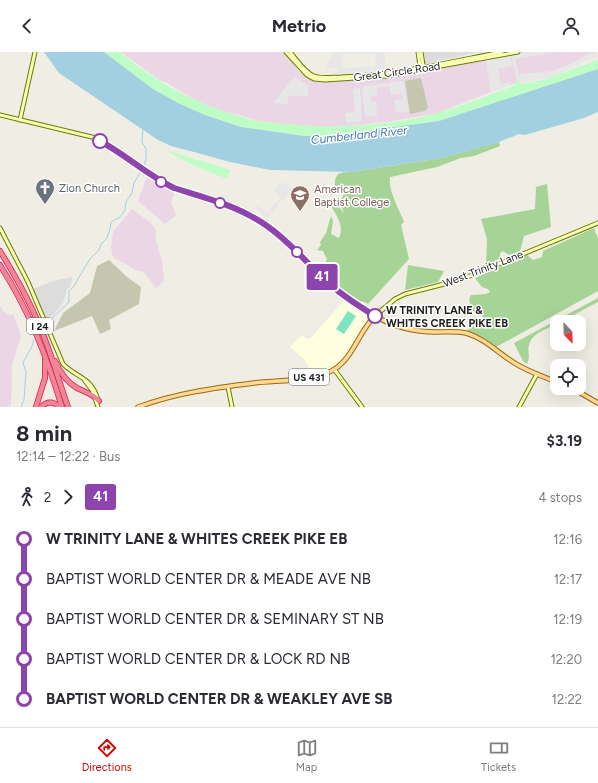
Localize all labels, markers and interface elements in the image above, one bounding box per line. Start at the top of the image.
icon: back [16,15,38,37]
text: Metrio [272,15,326,37]
icon: person [560,15,582,37]
street label: Great Circle Road [353,59,441,85]
water label: Cumberland River [310,123,409,147]
unlabelled marker [92,133,108,149]
unlabelled marker [155,176,167,188]
church icon: Zion Church [34,177,56,205]
place label: Zion Church [59,182,120,195]
place label: American Baptist College [314,183,389,209]
school or university icon: American Baptist College [289,184,311,212]
unlabelled marker [214,197,226,209]
unlabelled marker [291,246,303,258]
street label: West Trinity Lane [441,248,525,290]
line badge: 41 [304,264,340,290]
text: 41 [315,268,329,285]
place label: W TRINITY LANE & WHITES CREEK PIKE EB [386,304,508,330]
marker: W TRINITY LANE & WHITES CREEK PIKE EB [367,308,383,324]
north arrow [550,315,586,351]
map controls [550,315,586,395]
road number: I 24 [27,318,53,334]
button: locate [550,359,586,395]
road number: US 431 [289,369,329,385]
text: 8 min [16,420,72,447]
text: $3.19 [547,432,582,450]
text: 12:14 – 12:22 · Bus [16,449,120,464]
icon: walk [16,486,38,508]
icon: forward [57,486,79,508]
text: 41 [93,488,108,505]
text: 2 [44,490,51,505]
text: 4 stops [538,490,582,505]
text: W TRINITY LANE & WHITES CREEK PIKE EB [46,530,347,548]
text: 12:16 [553,532,582,547]
text: BAPTIST WORLD CENTER DR & MEADE AVE NB [46,570,371,588]
text: 12:17 [554,572,582,587]
text: BAPTIST WORLD CENTER DR & SEMINARY ST NB [46,610,384,628]
text: 12:19 [553,612,582,627]
text: BAPTIST WORLD CENTER DR & LOCK RD NB [46,650,350,668]
text: 12:20 [550,652,582,667]
text: BAPTIST WORLD CENTER DR & WEAKLEY AVE SB [46,690,393,708]
text: 12:22 [552,692,582,707]
tab: Directions [82,737,132,774]
tab: Map [296,737,318,774]
tab: Tickets [481,737,516,774]

